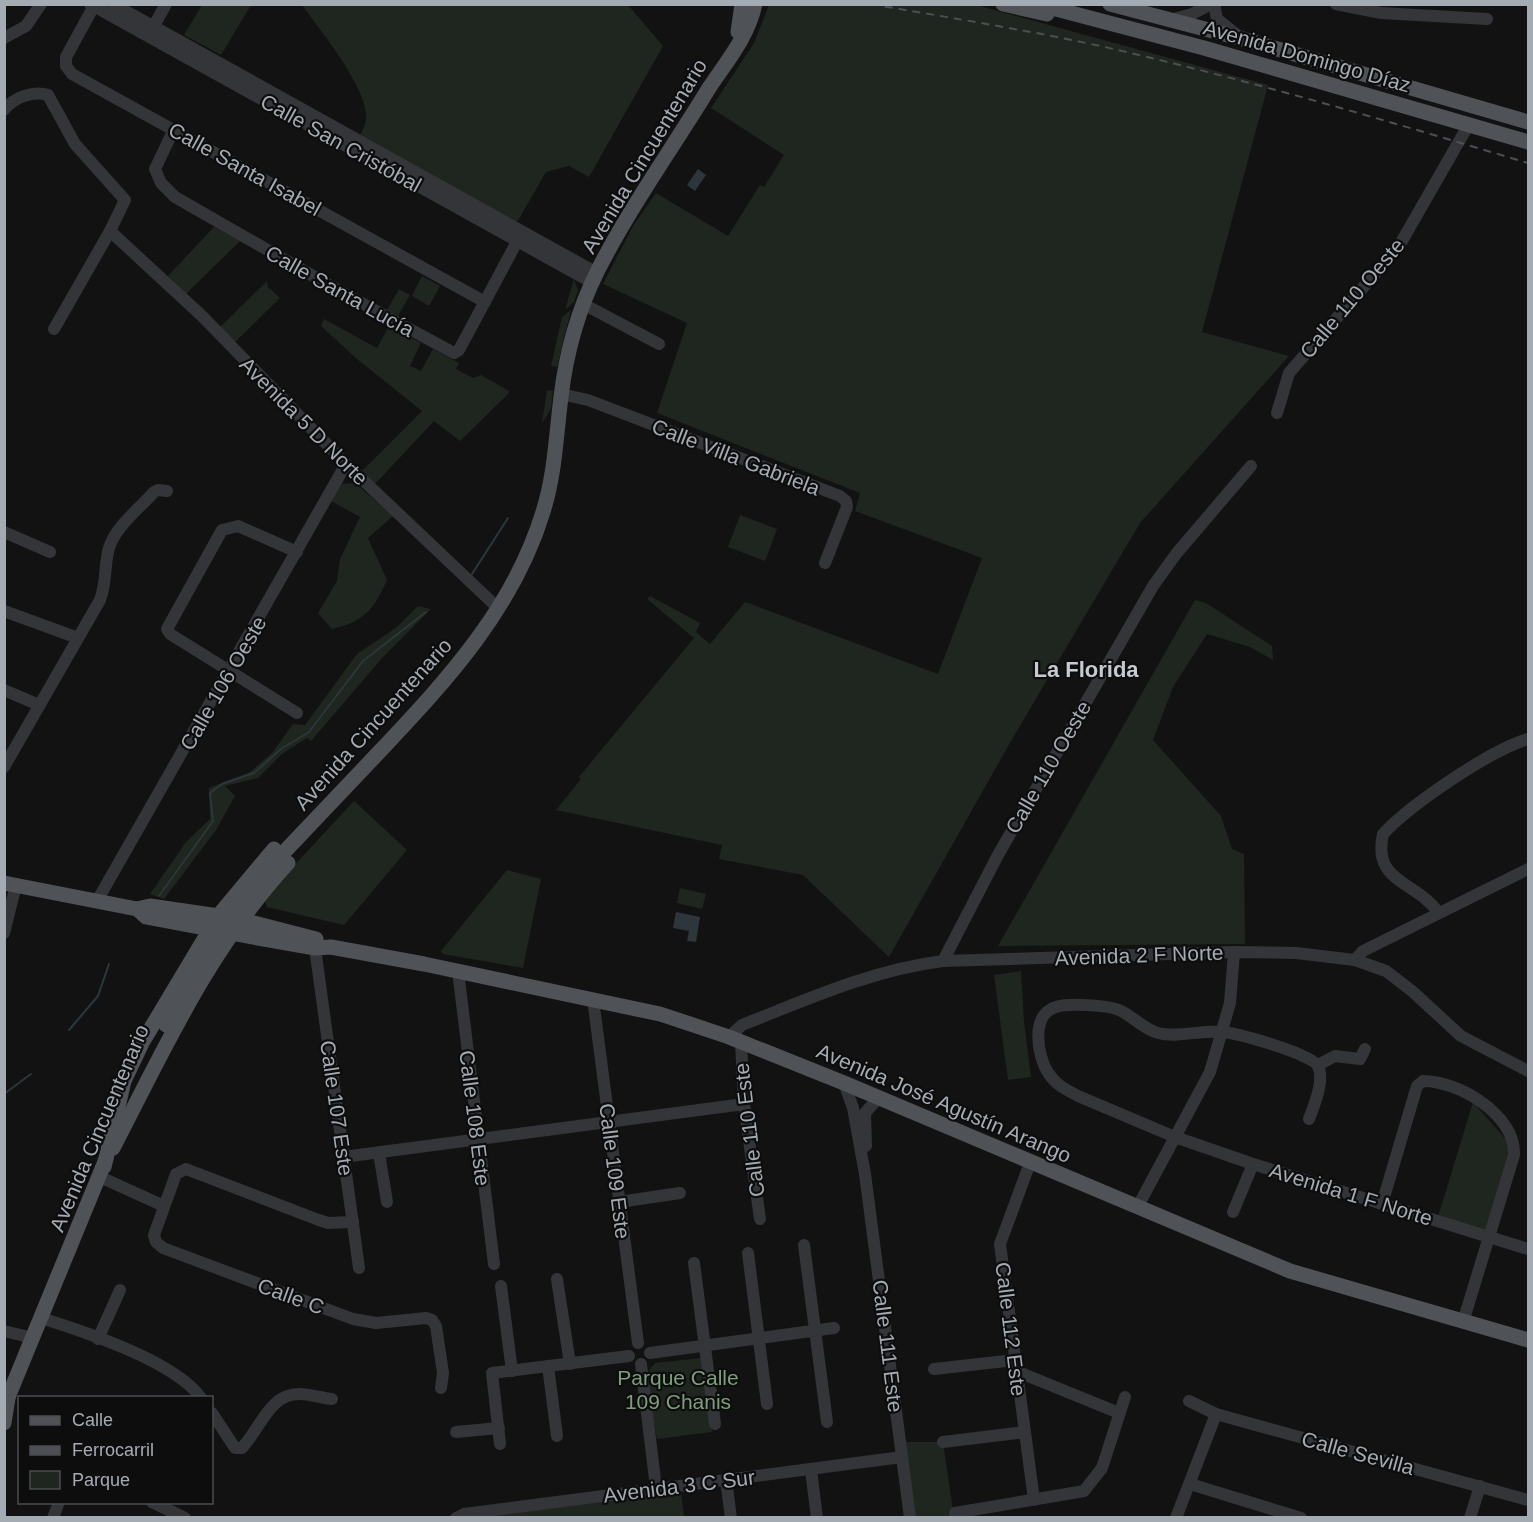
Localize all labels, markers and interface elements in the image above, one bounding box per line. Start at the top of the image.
street label: Avenida Domingo Díaz [1201,15,1413,97]
street label: Avenida Cincuentenario [577,55,711,257]
street label: Calle San Cristóbal [257,89,425,197]
street label: Calle Santa Isabel [165,118,325,220]
street label: Calle 110 Oeste [1295,234,1409,362]
street label: Calle Santa Lucía [262,241,418,341]
street label: Avenida 5 D Norte [235,352,373,490]
street label: Calle Villa Gabriela [649,414,824,500]
street label: Calle 106 Oeste [175,612,271,754]
street label: Avenida Cincuentenario [290,634,456,814]
district label: La Florida [1033,657,1139,682]
street label: Calle 110 Oeste [1001,697,1095,837]
street label: Avenida 2 F Norte [1054,941,1224,969]
street label: Avenida Cincuentenario [45,1021,153,1235]
street label: Calle 107 Este [316,1039,358,1177]
street label: Avenida José Agustín Arango [813,1039,1075,1167]
street label: Calle 108 Este [455,1049,495,1187]
street label: Calle 110 Este [729,1062,769,1198]
street label: Calle 109 Este [595,1102,635,1240]
street label: Avenida 1 F Norte [1267,1158,1435,1230]
street label: Calle 112 Este [991,1261,1031,1397]
street label: Calle C [255,1273,327,1319]
street label: Calle 111 Este [868,1278,908,1414]
park label: Parque Calle 109 Chanis [617,1366,739,1413]
legend [18,1396,213,1504]
text: Calle [72,1410,113,1430]
street label: Calle Sevilla [1299,1427,1417,1479]
text: Ferrocarril [72,1440,154,1460]
street label: Avenida 3 C Sur [602,1465,756,1507]
text: Parque [72,1470,130,1490]

